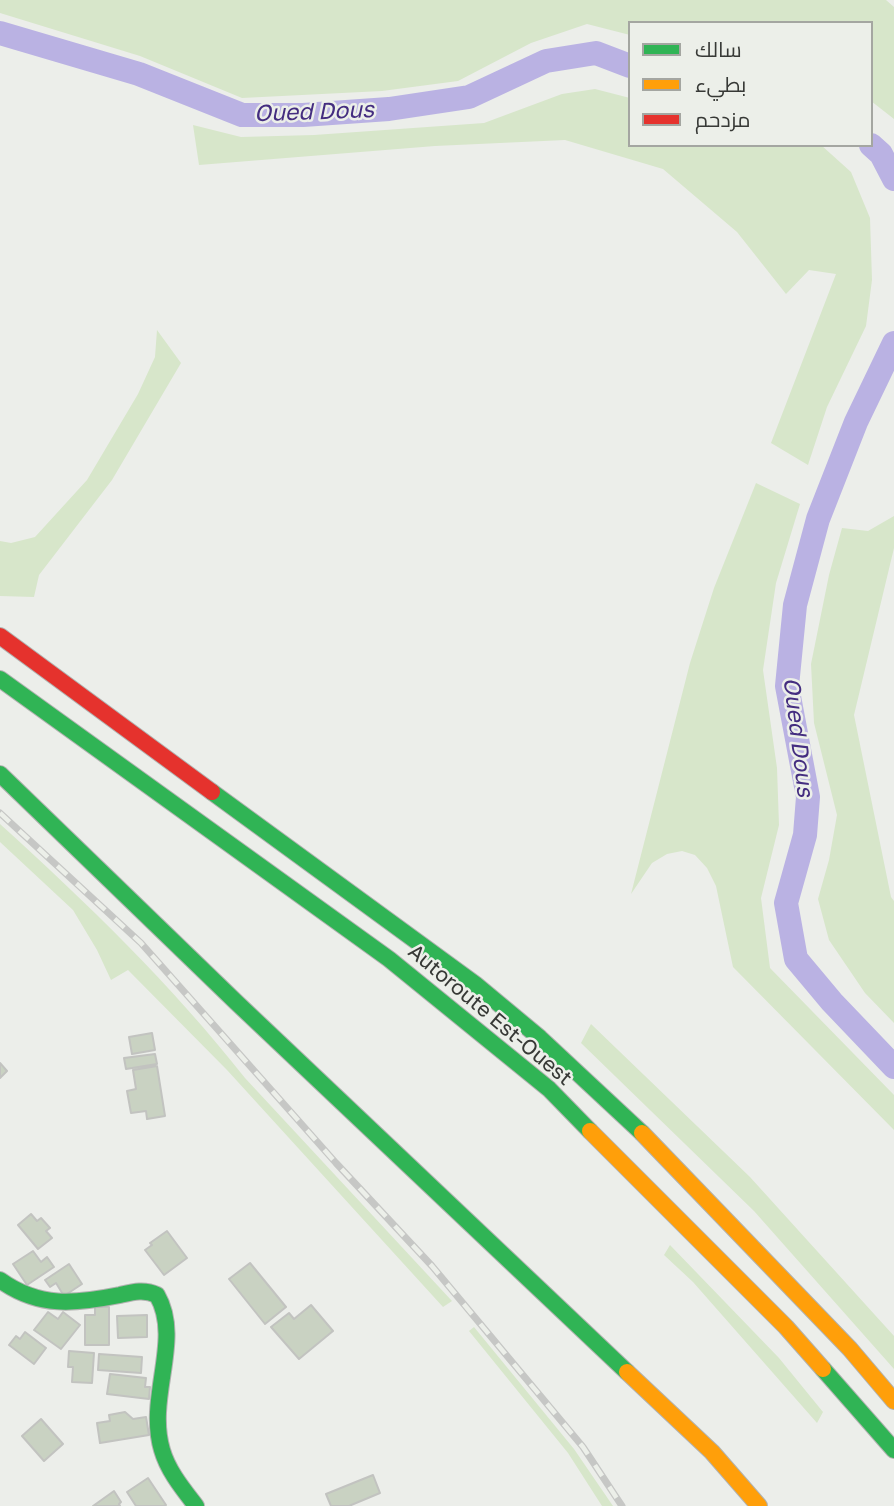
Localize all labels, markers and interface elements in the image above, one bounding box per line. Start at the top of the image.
legend [628,21,873,147]
text: سالك [695,36,742,62]
text: بطيء [695,71,746,97]
water label: Oued Dous [253,96,375,128]
text: مزدحم [695,106,750,132]
water label: Oued Dous [777,676,819,798]
street label: Autoroute Est-Ouest [403,939,577,1091]

